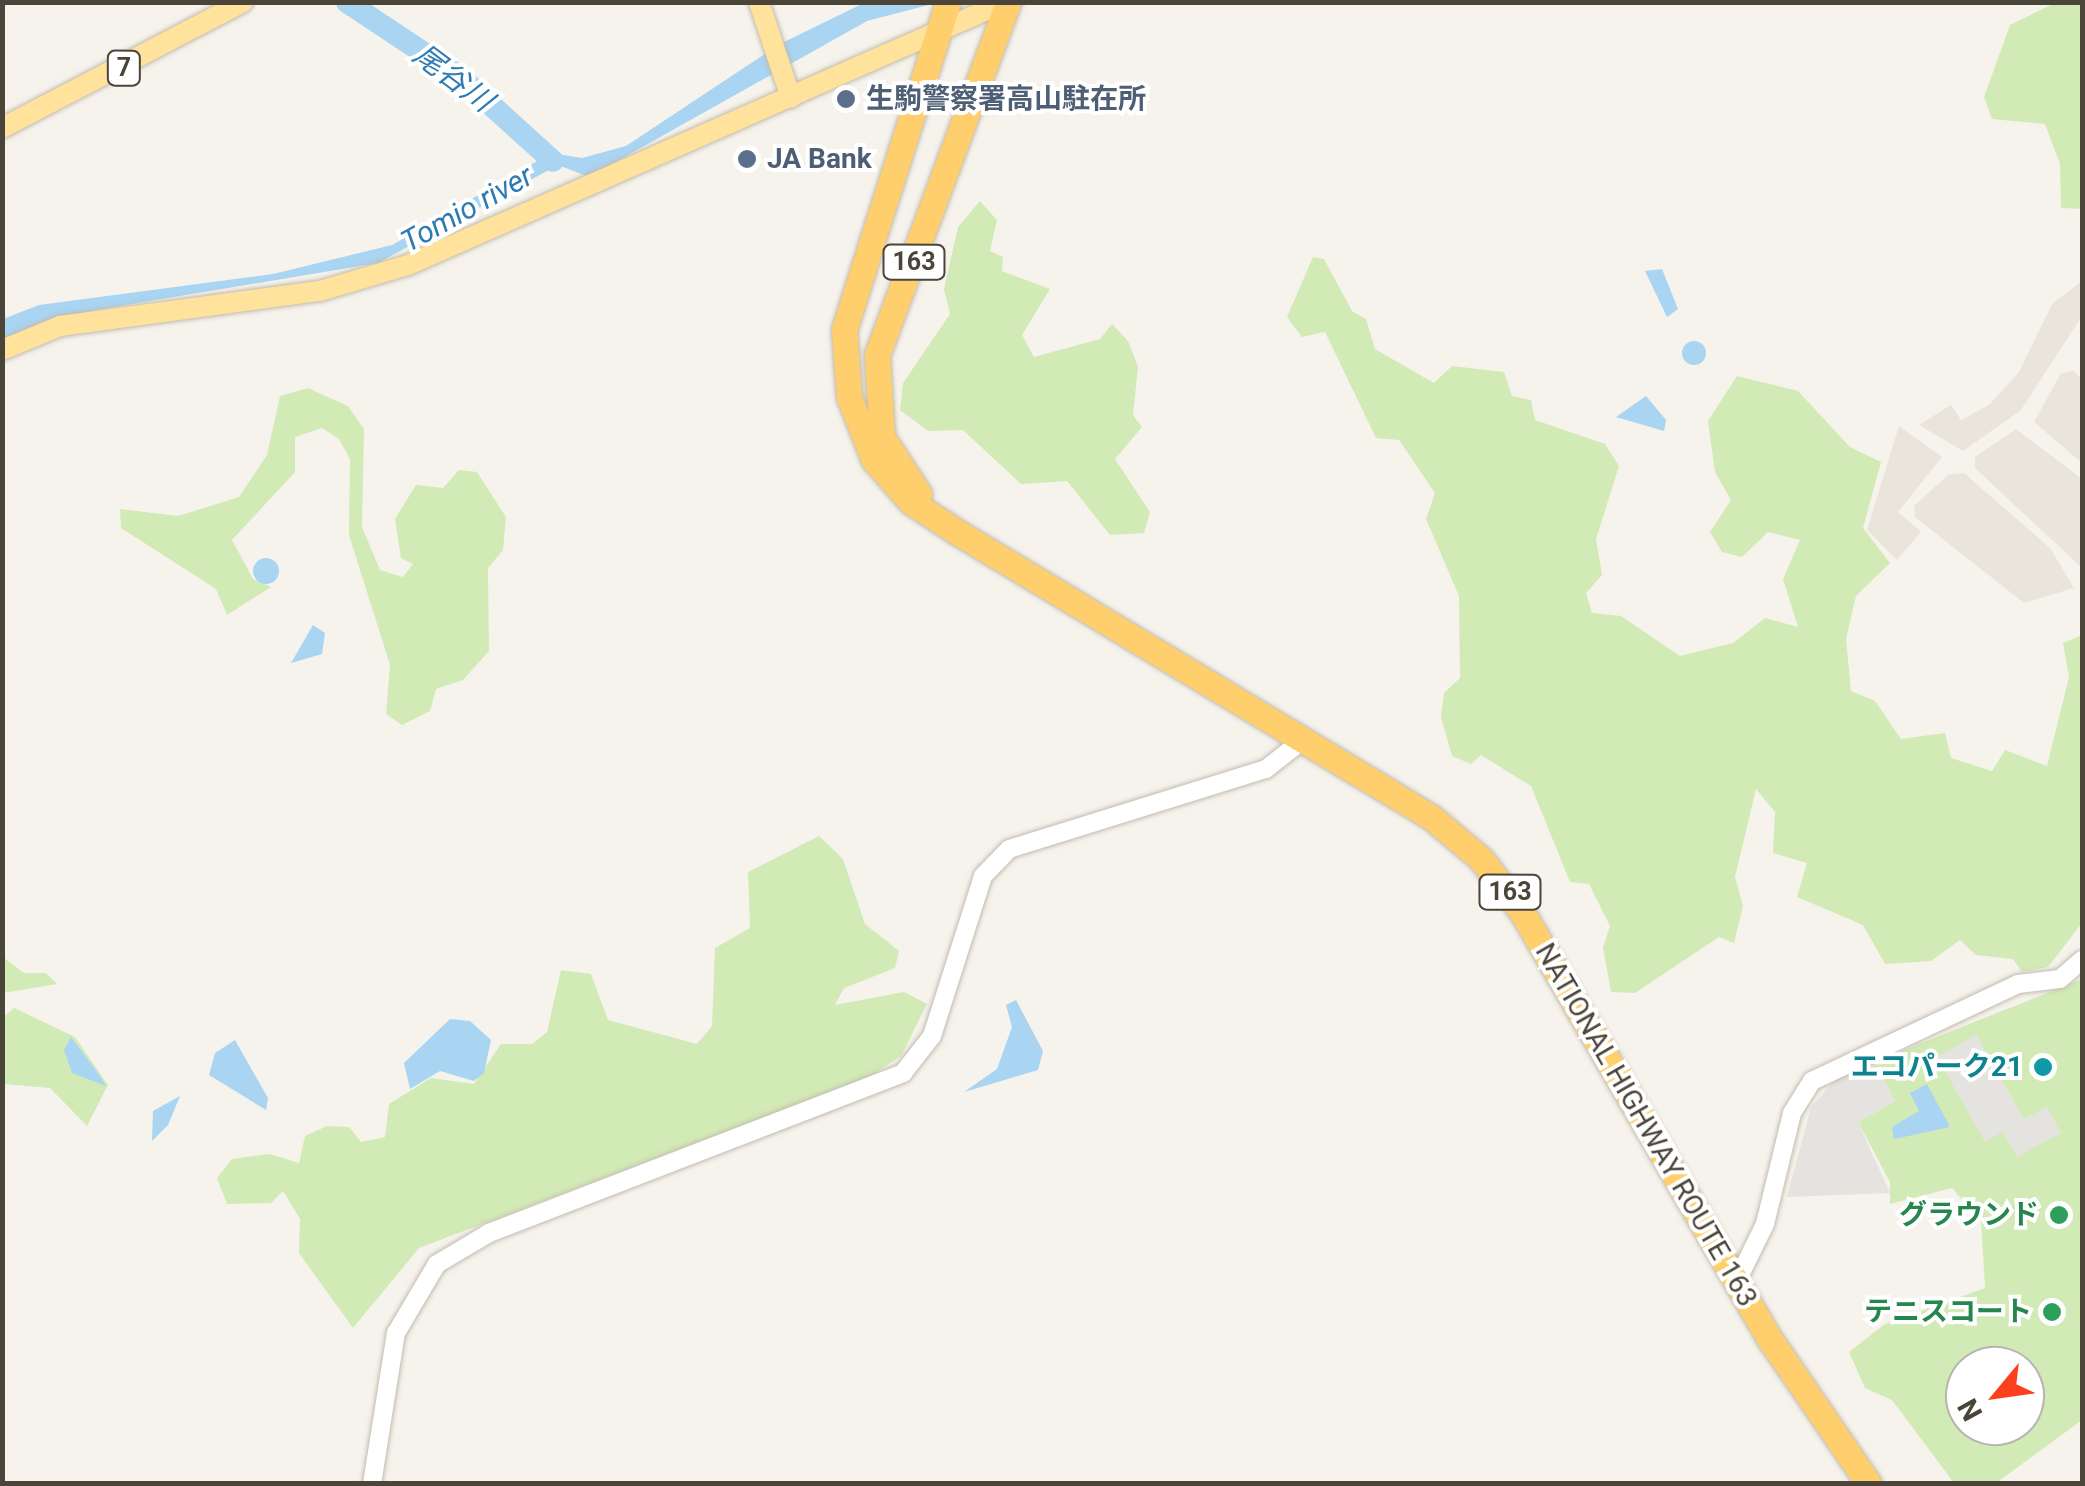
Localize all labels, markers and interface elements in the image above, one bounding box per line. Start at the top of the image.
water label: 尾谷川 [406,37,500,119]
road number: 7 [106,48,142,88]
place label: 生駒警察署高山駐在所 [866,82,1146,116]
marker: 生駒警察署高山駐在所 [835,88,857,110]
place label: JA Bank [767,142,872,176]
marker: JA Bank [736,148,758,170]
water label: Tomio river [395,158,539,260]
road number: 163 [882,242,946,282]
road number: 163 [1478,872,1542,912]
street label: NATIONAL HIGHWAY ROUTE 163 [1528,937,1764,1313]
place label: エコパーク21 [1851,1050,2023,1084]
marker: エコパーク21 [2032,1056,2054,1078]
place label: グラウンド [1899,1198,2039,1232]
marker: グラウンド [2048,1204,2070,1226]
place label: テニスコート [1864,1295,2032,1329]
marker: テニスコート [2041,1301,2063,1323]
north arrow [1945,1346,2045,1446]
text: N [1951,1393,1989,1426]

